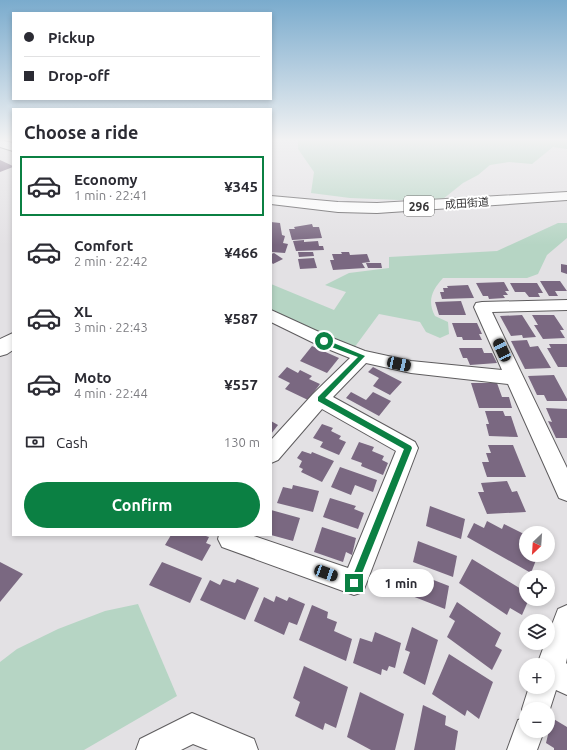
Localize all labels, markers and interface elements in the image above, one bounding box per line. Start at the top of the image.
text: Pickup [48,29,95,46]
text: Drop-off [48,67,110,84]
text: Choose a ride [24,122,138,142]
icon: car [26,168,62,204]
text: Economy [74,171,138,188]
text: ¥345 [224,178,258,195]
text: 1 min · 22:41 [74,188,148,202]
street label: 成田街道 [445,195,489,211]
road number: 296 [404,196,434,216]
icon: car [26,234,62,270]
text: Comfort [74,237,133,254]
text: ¥466 [224,244,258,261]
text: 2 min · 22:42 [74,254,148,268]
icon: car [26,300,62,336]
text: XL [74,303,92,320]
text: ¥587 [224,310,258,327]
text: 3 min · 22:43 [74,320,148,334]
route start [315,332,333,350]
car [491,337,513,363]
car [386,356,412,372]
icon: car [26,366,62,402]
text: Moto [74,369,112,386]
text: ¥557 [224,376,258,393]
text: 4 min · 22:44 [74,386,148,400]
icon: cash [24,431,46,453]
text: Cash [56,434,88,451]
text: 130 m [224,435,260,449]
button: Confirm [24,482,260,528]
north arrow [519,526,555,562]
map controls [519,526,555,738]
car [313,563,339,583]
callout: 1 min [368,569,434,597]
button: locate [519,570,555,606]
route end [345,574,363,592]
text: 1 min [385,576,417,590]
button: layers [519,614,555,650]
button: + [519,658,555,694]
button: − [519,702,555,738]

